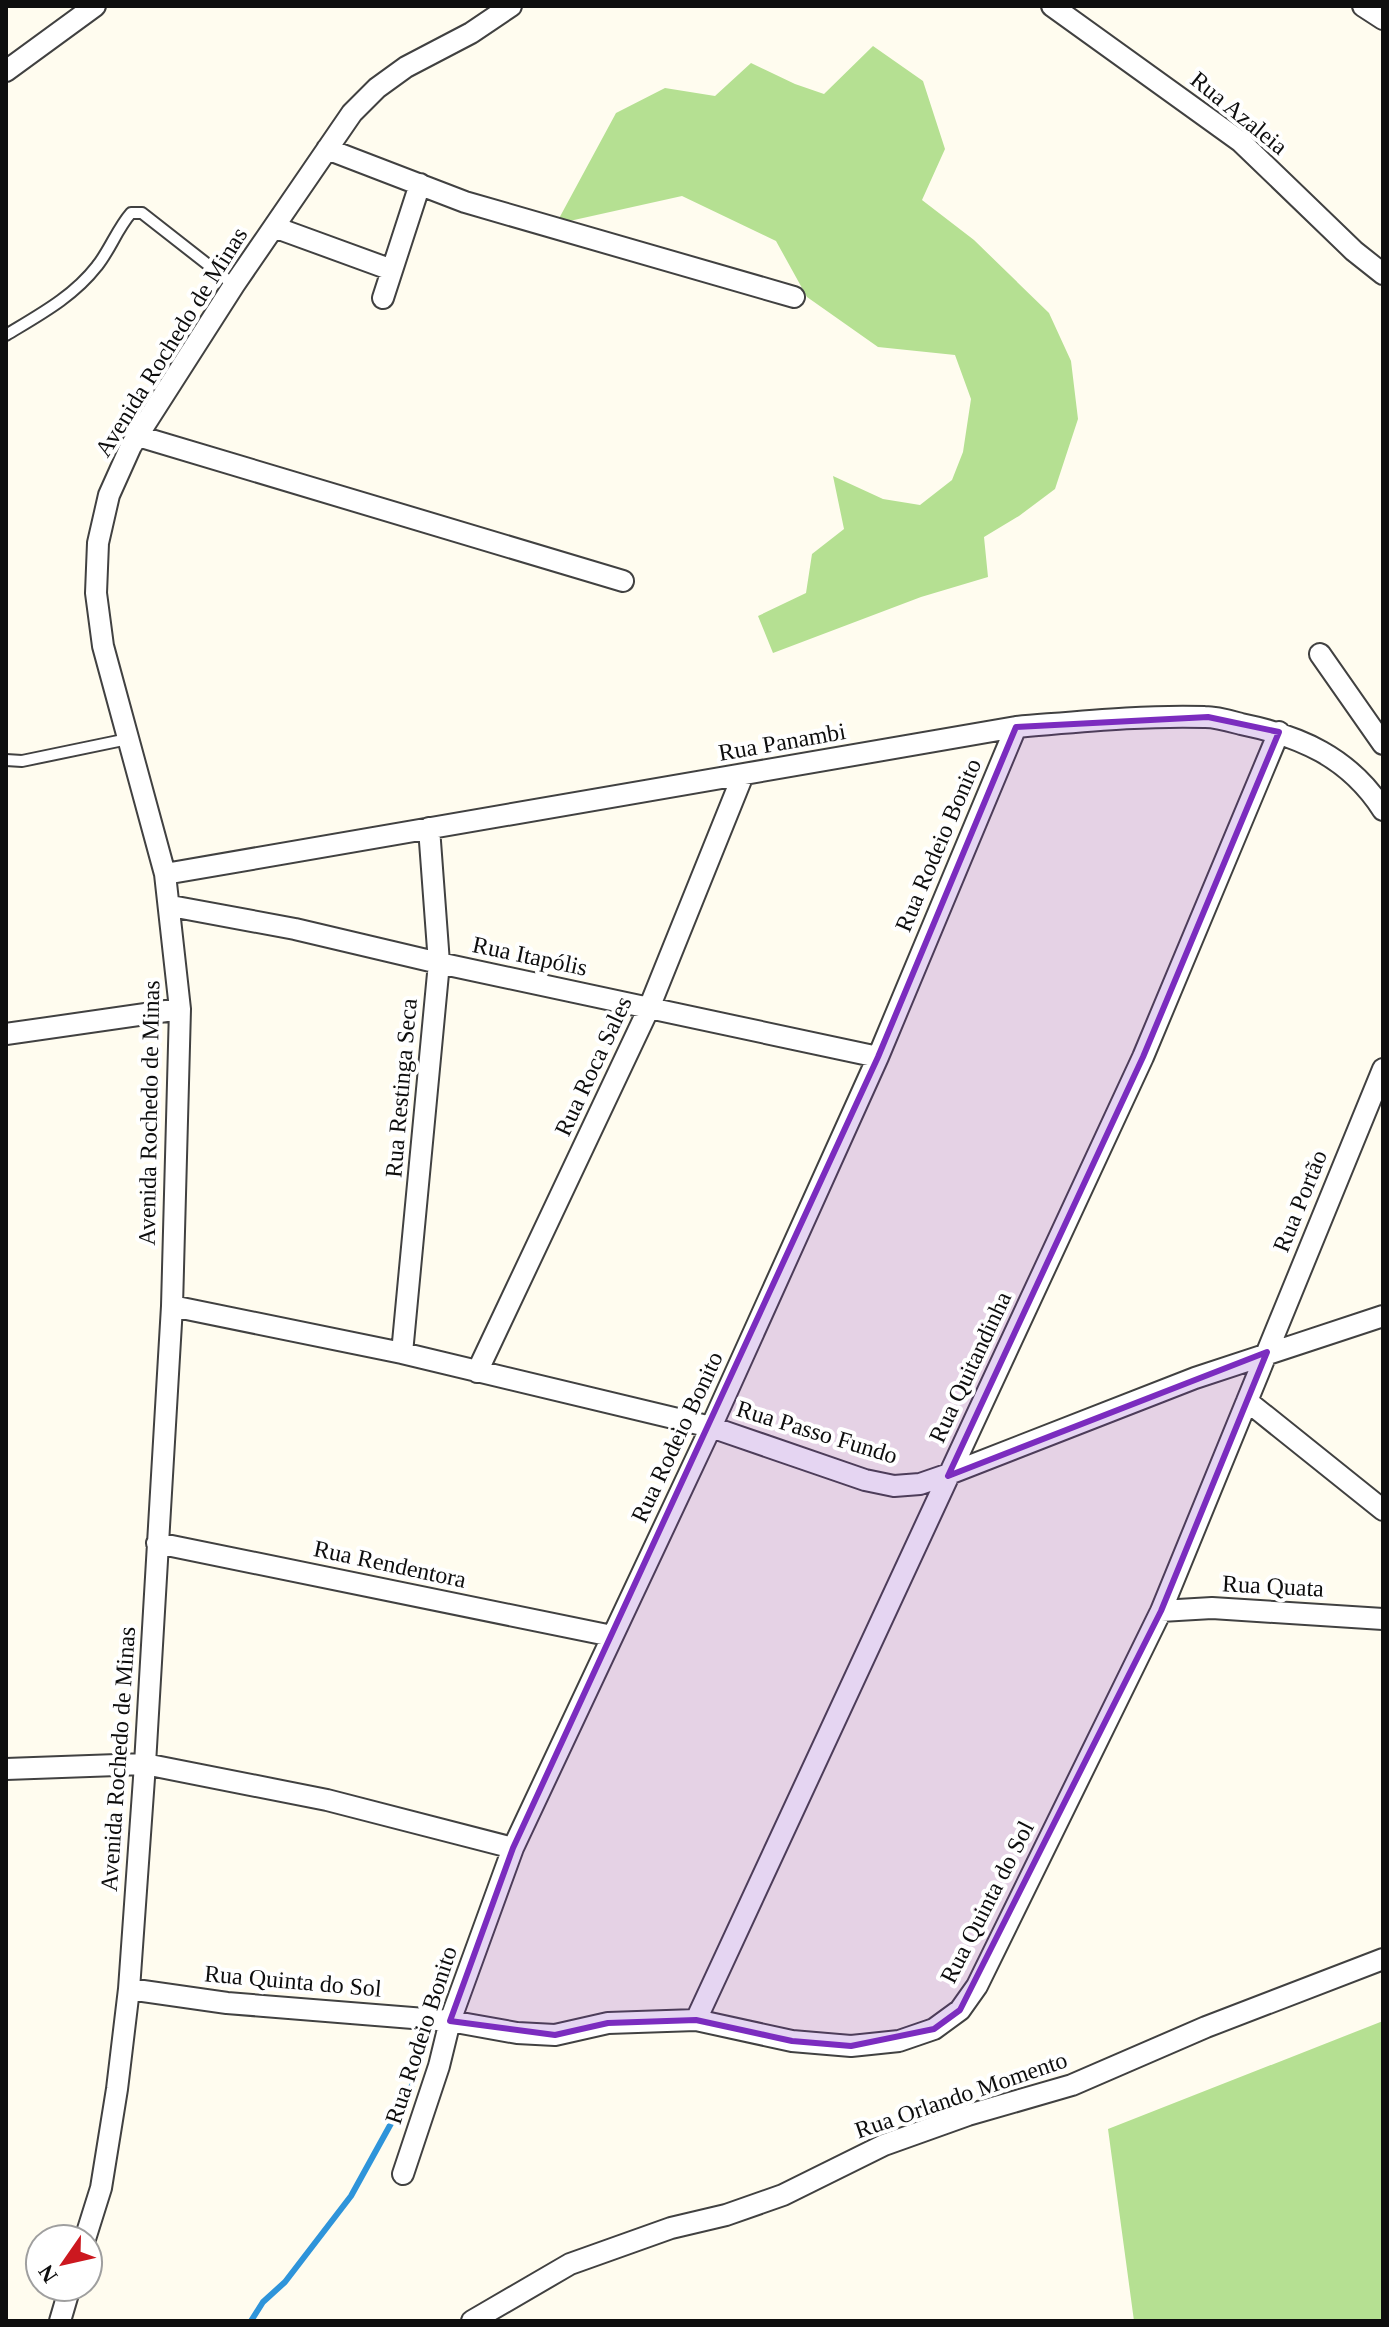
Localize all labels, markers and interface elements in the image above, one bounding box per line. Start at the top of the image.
street label: Rua Azaleia [1186,66,1293,160]
street label: Avenida Rochedo de Minas [90,223,252,461]
street label: Rua Panambi [716,718,848,766]
street label: Rua Rodeio Bonito [890,755,986,935]
street label: Rua Itapólis [470,931,590,981]
street label: Avenida Rochedo de Minas [134,980,164,1246]
street label: Rua Roca Sales [549,992,637,1140]
street label: Rua Restinga Seca [380,997,422,1179]
street label: Rua Portão [1268,1146,1332,1256]
street label: Rua Quitandinha [924,1287,1016,1446]
street label: Rua Rodeio Bonito [626,1348,728,1526]
street label: Rua Passo Fundo [733,1395,901,1469]
street label: Rua Rendentora [311,1535,469,1593]
street label: Rua Quata [1221,1570,1325,1602]
street label: Avenida Rochedo de Minas [96,1626,140,1892]
street label: Rua Quinta do Sol [935,1817,1039,1987]
street label: Rua Rodeio Bonito [380,1943,462,2127]
street label: Rua Quinta do Sol [203,1960,383,2002]
street label: Rua Orlando Momento [852,2046,1070,2144]
north arrow [24,2223,104,2303]
text: N [33,2260,63,2287]

